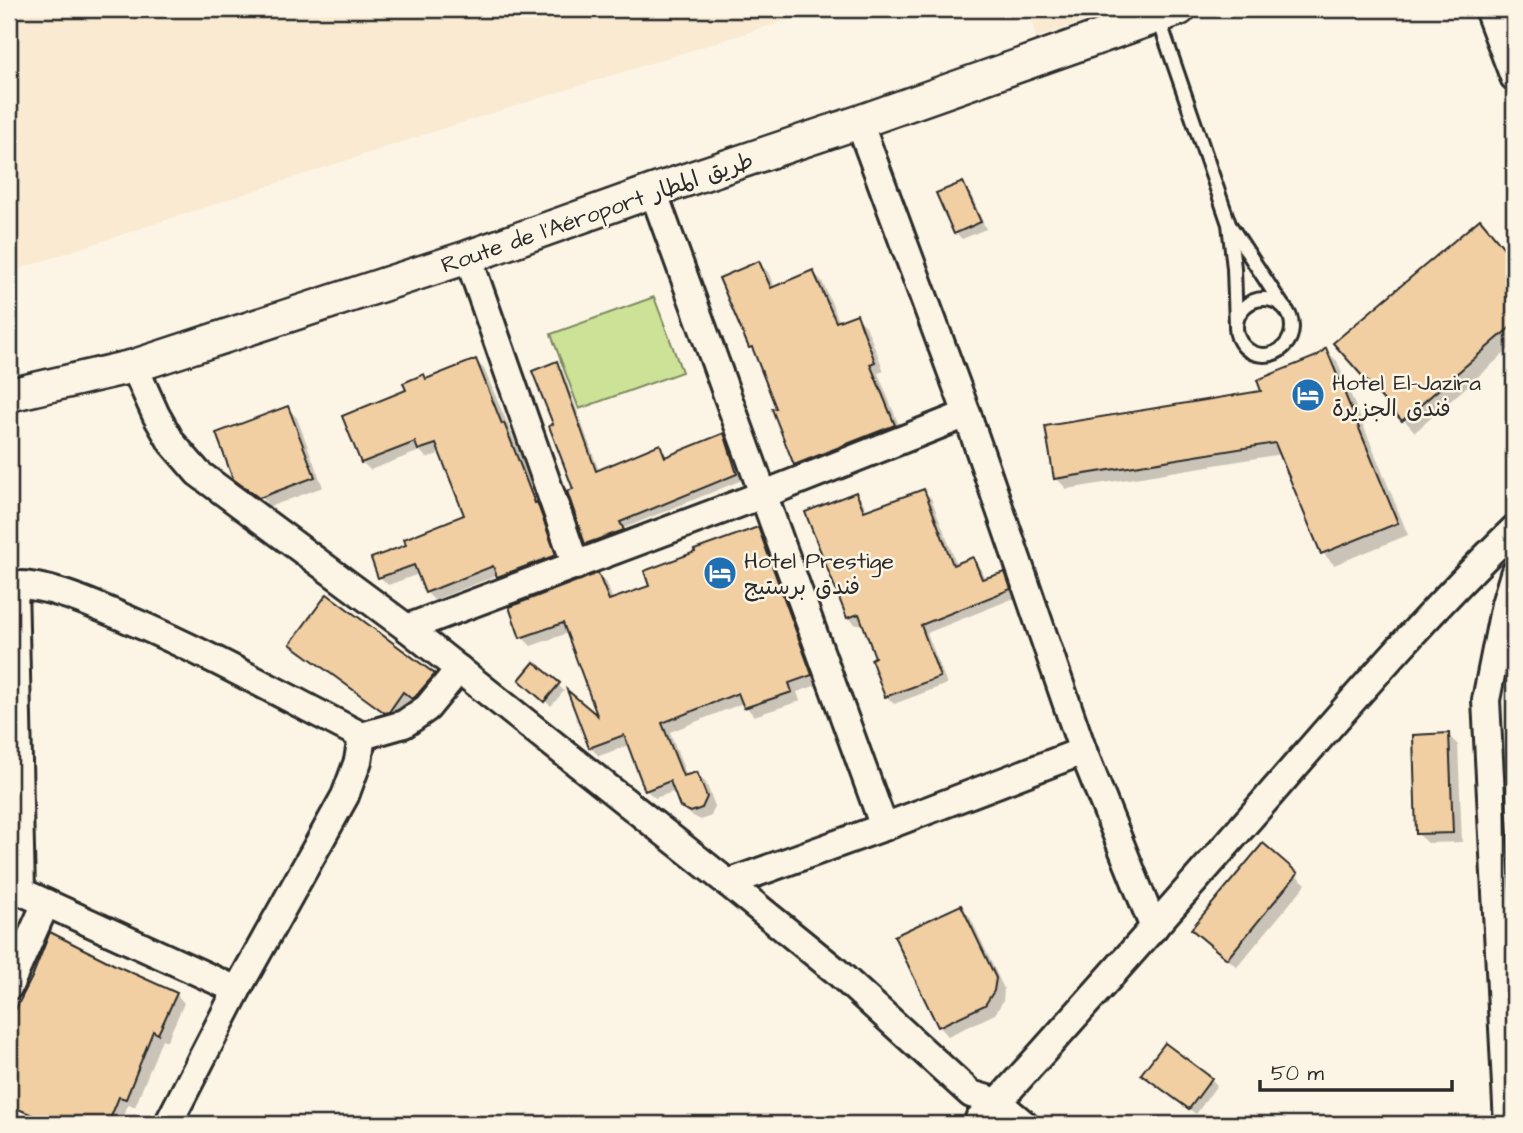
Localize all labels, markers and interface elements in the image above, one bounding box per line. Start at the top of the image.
street label: Route de l'Aéroport طريق المطار [437,144,758,282]
place label: Hotel El-Jazira فندق الجزيرة [1332,367,1481,425]
hotel icon: Hotel El-Jazira فندق الجزيرة [1289,376,1327,414]
place label: Hotel Prestige فندق برستيج [744,545,894,603]
hotel icon: Hotel Prestige فندق برستيج [701,554,739,592]
scale bar [1260,1049,1453,1093]
text: 50 m [1271,1059,1325,1088]

